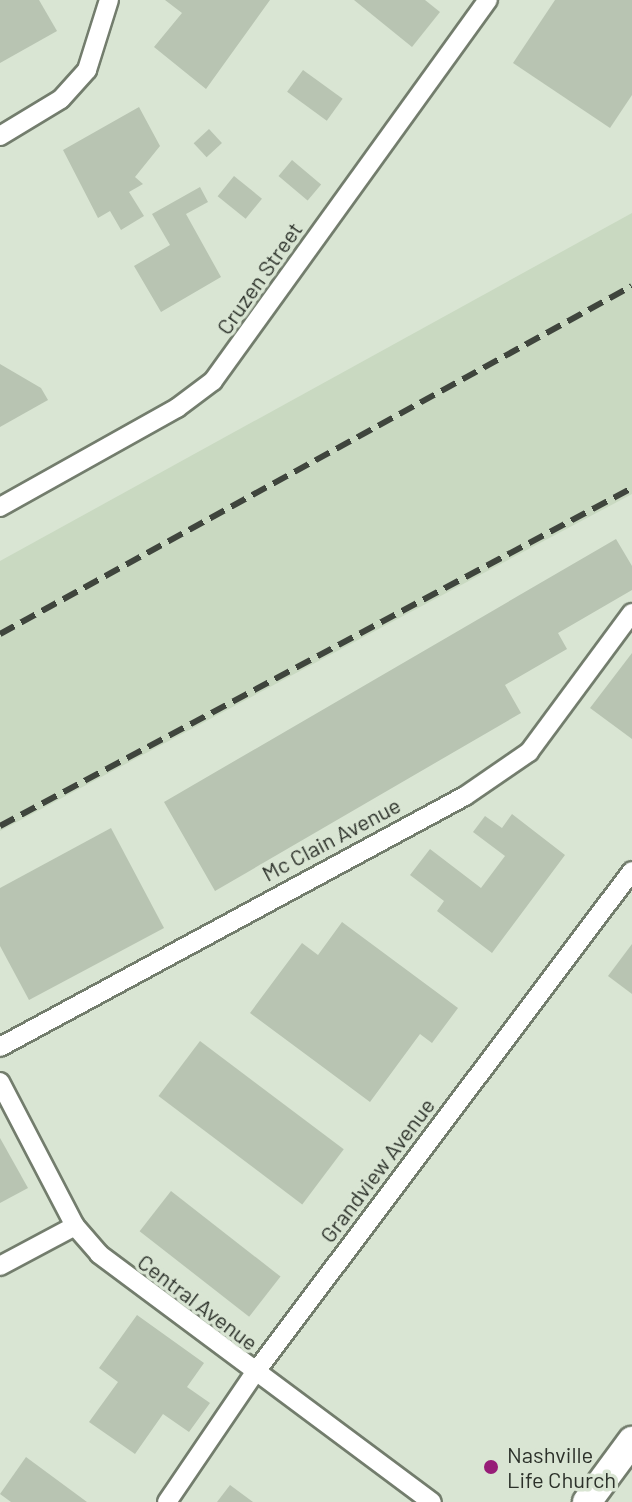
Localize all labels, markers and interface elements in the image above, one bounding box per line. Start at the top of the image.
street label: Cruzen Street [211,217,307,339]
street label: Mc Clain Avenue [257,791,405,887]
street label: Grandview Avenue [314,1093,440,1247]
street label: Central Avenue [133,1248,263,1356]
place label: Nashville Life Church [507,1441,616,1492]
marker: Nashville Life Church [482,1458,500,1476]

